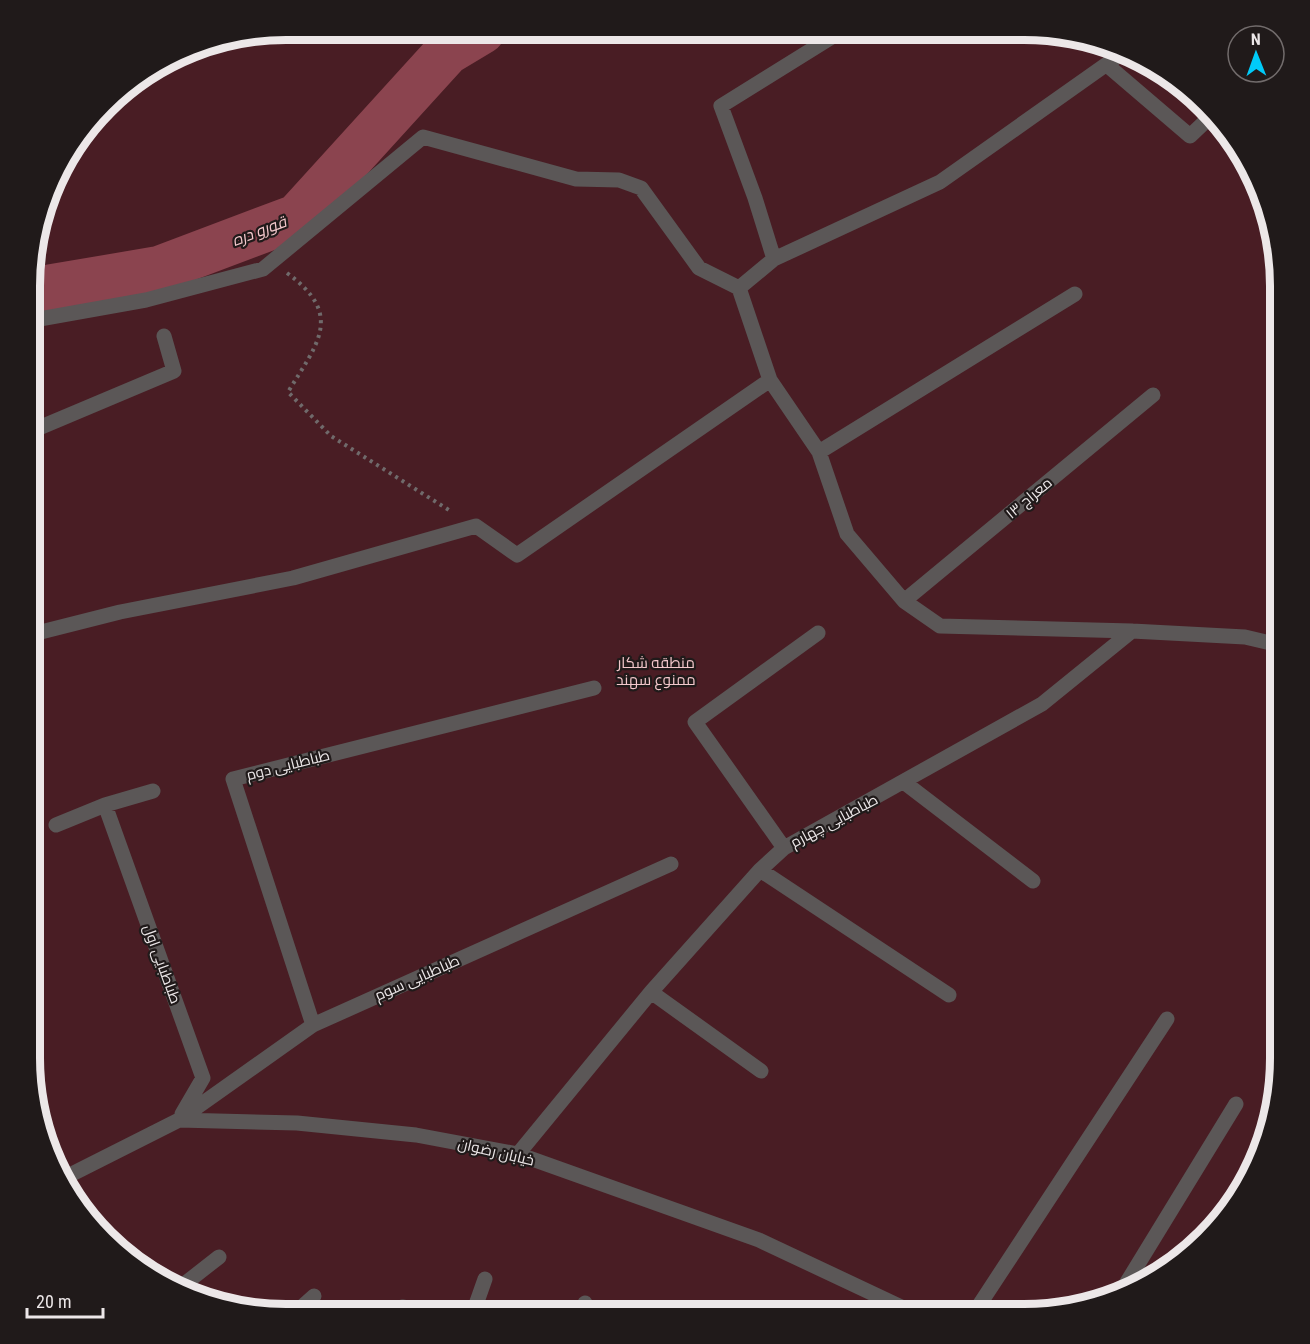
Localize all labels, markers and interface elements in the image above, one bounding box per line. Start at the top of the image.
north arrow [1226,24,1286,84]
text: N [1251,30,1261,49]
water label: قورو دره [229,211,290,250]
street label: معراج ۱۳ [1002,474,1057,524]
park label: منطقه شکار ممنوع سهند [616,654,696,691]
street label: طباطبایی دوم [244,746,332,785]
street label: طباطبایی چهارم [787,790,881,853]
street label: طباطبایی اول [138,922,185,1006]
street label: طباطبایی سوم [372,951,463,1006]
street label: خیابان رضوان [456,1134,536,1171]
scale bar [27,1281,104,1319]
text: 20 m [36,1291,71,1312]

